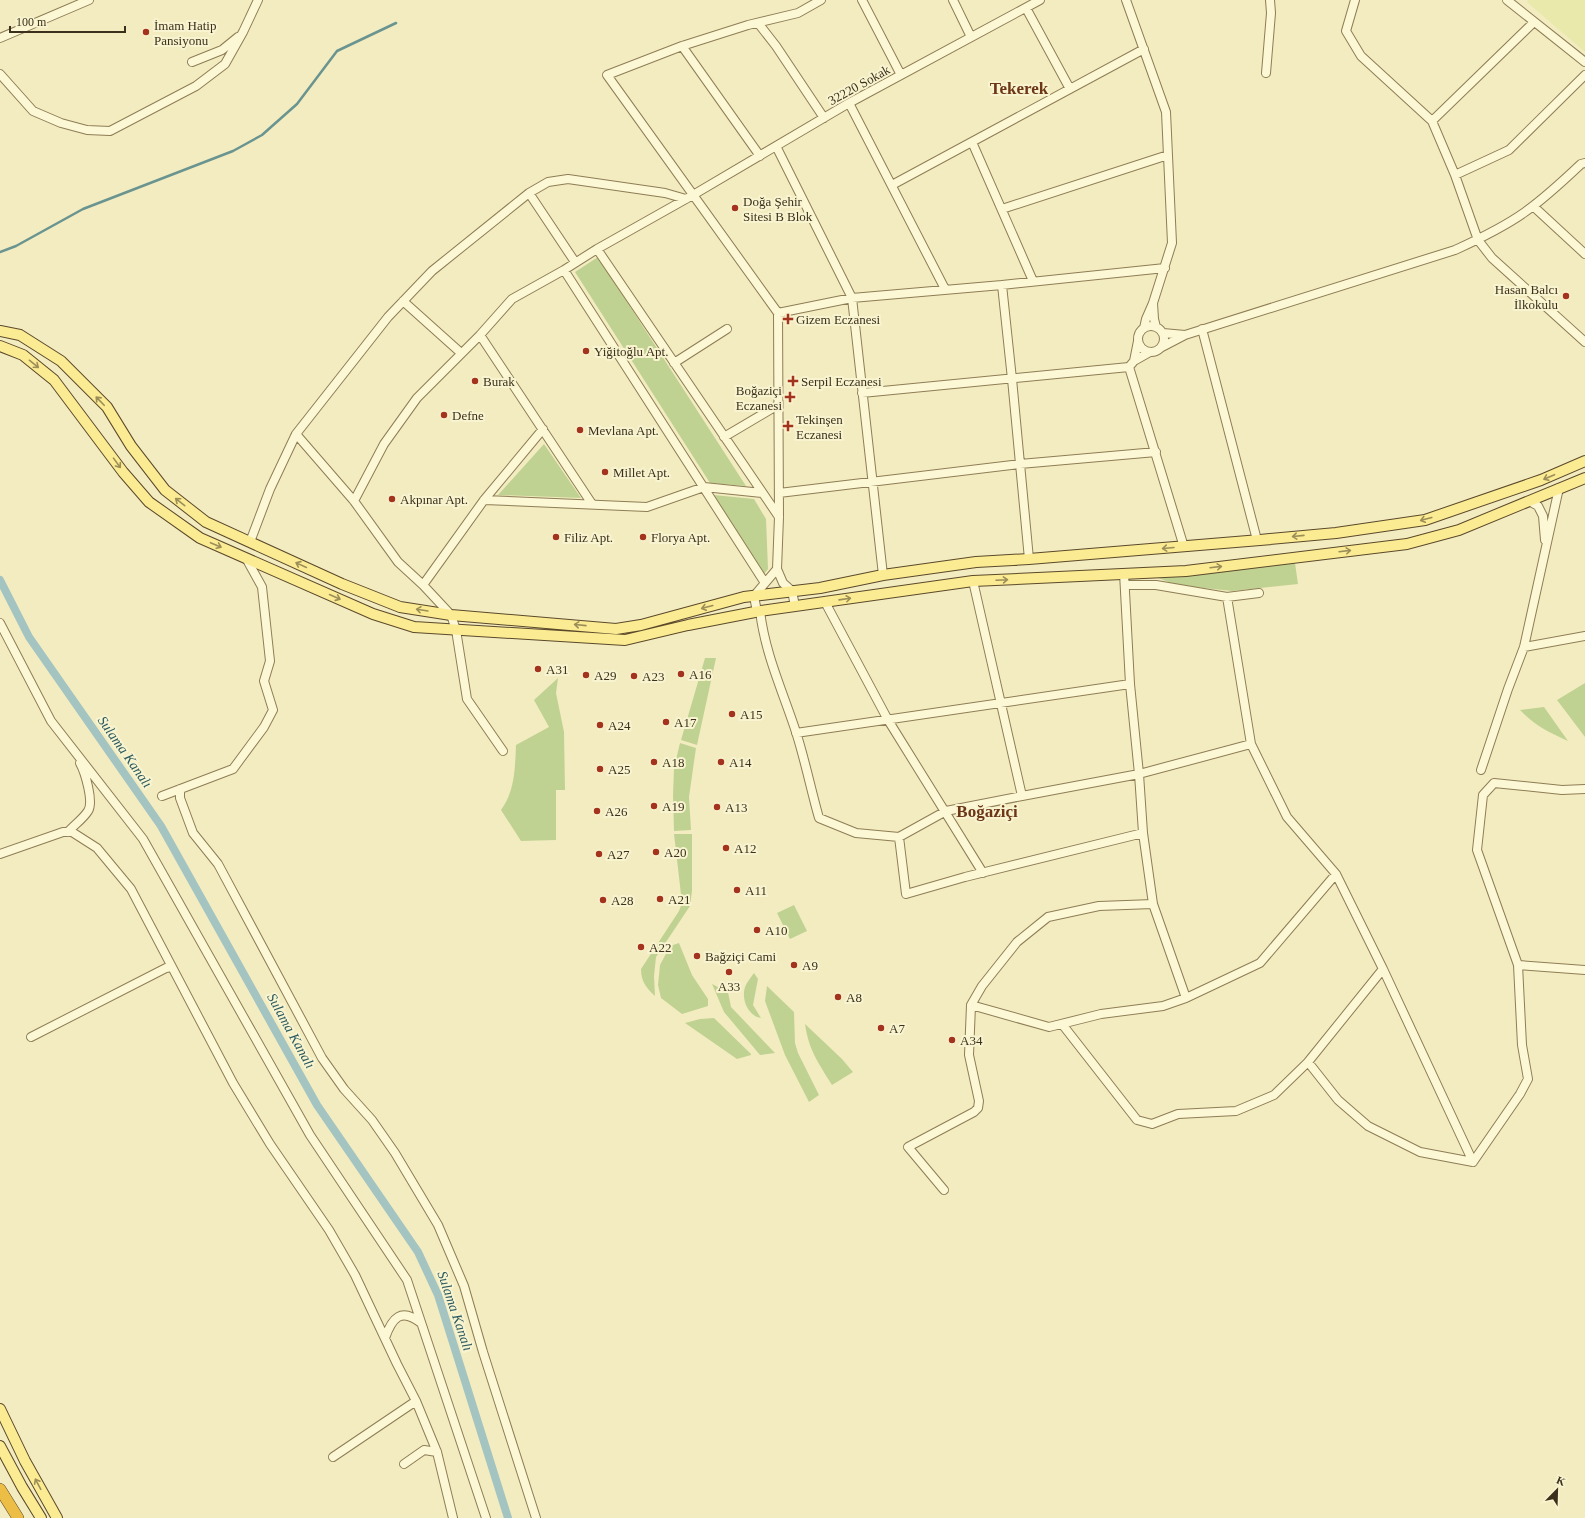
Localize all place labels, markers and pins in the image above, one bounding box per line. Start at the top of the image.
place label: İmam Hatip Pansiyonu [154,18,216,48]
marker: İmam Hatip Pansiyonu [141,27,151,37]
place label: Doğa Şehir Sitesi B Blok [743,194,813,224]
marker: Doğa Şehir Sitesi B Blok [730,203,740,213]
place label: Hasan Balcı İlkokulu [1495,282,1558,312]
marker: Hasan Balcı İlkokulu [1561,291,1571,301]
place label: Gizem Eczanesi [796,312,880,327]
marker: Gizem Eczanesi [783,314,793,324]
place label: Yiğitoğlu Apt. [594,344,668,359]
marker: Yiğitoğlu Apt. [581,346,591,356]
place label: Burak [483,374,515,389]
place label: Serpil Eczanesi [801,374,882,389]
marker: Burak [470,376,480,386]
marker: Serpil Eczanesi [788,376,798,386]
place label: Boğaziçi Eczanesi [736,383,782,413]
marker: Boğaziçi Eczanesi [785,392,795,402]
place label: Defne [452,408,484,423]
marker: Defne [439,410,449,420]
place label: Tekinşen Eczanesi [796,412,843,442]
marker: Tekinşen Eczanesi [783,421,793,431]
place label: Mevlana Apt. [588,423,659,438]
marker: Mevlana Apt. [575,425,585,435]
place label: Millet Apt. [613,465,670,480]
marker: Millet Apt. [600,467,610,477]
place label: Akpınar Apt. [400,492,468,507]
marker: Akpınar Apt. [387,494,397,504]
place label: Filiz Apt. [564,530,613,545]
place label: Florya Apt. [651,530,710,545]
marker: Filiz Apt. [551,532,561,542]
marker: Florya Apt. [638,532,648,542]
place label: A31 [546,662,568,677]
marker: A31 [533,664,543,674]
place label: A16 [689,667,712,682]
place label: A29 [594,668,616,683]
place label: A23 [642,669,664,684]
marker: A16 [676,669,686,679]
marker: A29 [581,670,591,680]
marker: A23 [629,671,639,681]
place label: A15 [740,707,762,722]
marker: A15 [727,709,737,719]
place label: A17 [674,715,697,730]
marker: A17 [661,717,671,727]
place label: A24 [608,718,631,733]
marker: A24 [595,720,605,730]
place label: A18 [662,755,684,770]
place label: A14 [729,755,752,770]
marker: A18 [649,757,659,767]
marker: A14 [716,757,726,767]
place label: A25 [608,762,630,777]
marker: A25 [595,764,605,774]
place label: A19 [662,799,684,814]
place label: A13 [725,800,747,815]
marker: A19 [649,801,659,811]
marker: A13 [712,802,722,812]
place label: A26 [605,804,628,819]
marker: A26 [592,806,602,816]
place label: A12 [734,841,756,856]
marker: A12 [721,843,731,853]
place label: A20 [664,845,686,860]
place label: A27 [607,847,630,862]
marker: A20 [651,847,661,857]
marker: A27 [594,849,604,859]
place label: A11 [745,883,767,898]
marker: A11 [732,885,742,895]
place label: A21 [668,892,690,907]
place label: A28 [611,893,633,908]
marker: A21 [655,894,665,904]
marker: A28 [598,895,608,905]
place label: A10 [765,923,787,938]
marker: A10 [752,925,762,935]
place label: A22 [649,940,671,955]
marker: A22 [636,942,646,952]
place label: Bağziçi Cami [705,949,777,964]
marker: Bağziçi Cami [692,951,702,961]
place label: A9 [802,958,818,973]
marker: A9 [789,960,799,970]
marker: A33 [724,967,734,977]
place label: A33 [718,979,740,994]
place label: A8 [846,990,862,1005]
marker: A8 [833,992,843,1002]
place label: A7 [889,1021,905,1036]
marker: A7 [876,1023,886,1033]
place label: A34 [960,1033,983,1048]
marker: A34 [947,1035,957,1045]

